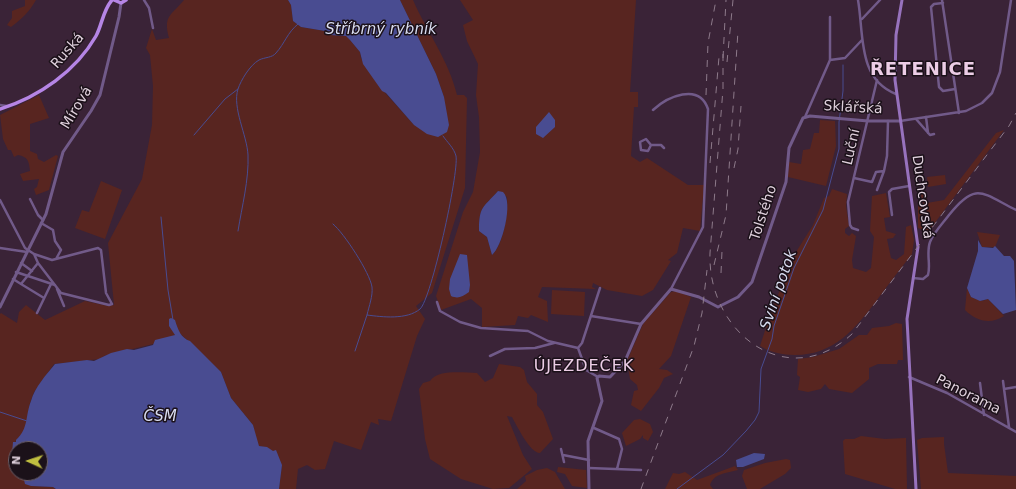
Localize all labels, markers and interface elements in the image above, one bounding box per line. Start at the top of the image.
water label: Stříbrný rybník [325,21,437,39]
street label: Ruská [48,30,88,72]
district label: ŘETENICE [870,59,976,81]
street label: Mírová [58,84,96,132]
street label: Sklářská [823,98,883,118]
street label: Luční [840,127,864,167]
street label: Duchcovská [908,154,936,240]
street label: Tolstého [747,183,781,243]
water label: Sviní potok [757,248,801,332]
district label: ÚJEZDEČEK [534,357,634,377]
street label: Panorama [933,372,1003,418]
water label: ČSM [143,408,177,426]
north arrow [8,441,48,481]
text: N [10,455,23,465]

